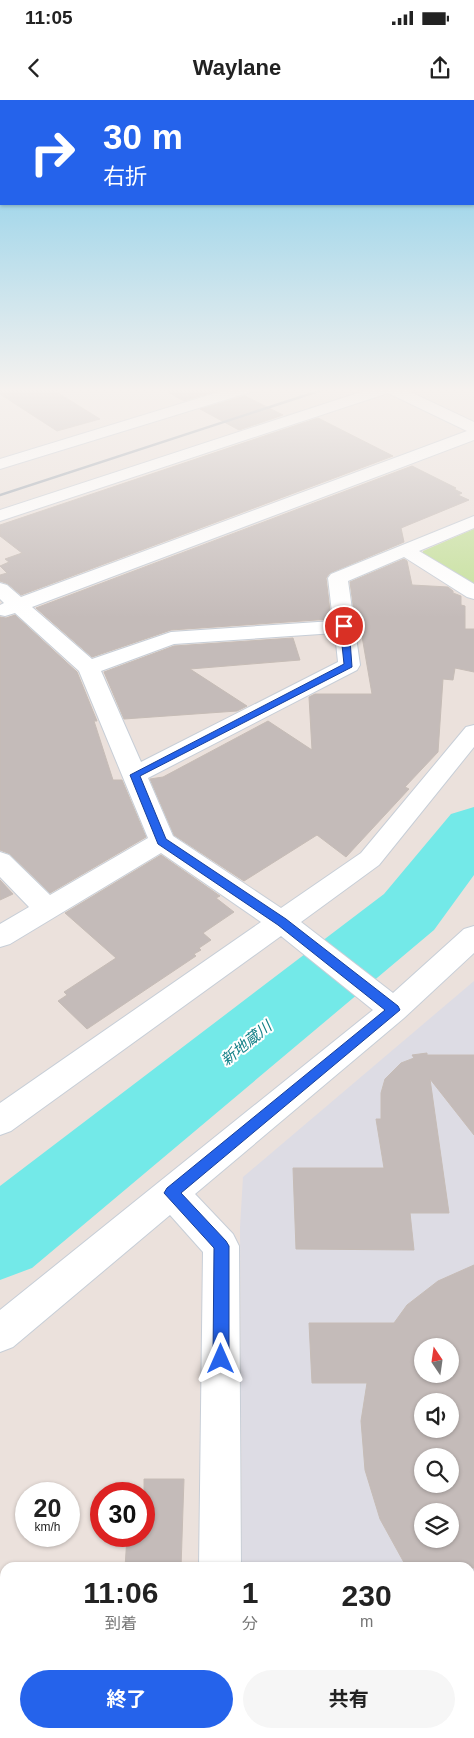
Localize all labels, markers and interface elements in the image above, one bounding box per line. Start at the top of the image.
text: 11:05 [25,7,73,28]
icon: back [20,54,48,82]
icon: share [426,54,454,82]
text: Waylane [193,55,281,80]
text: 30 m [103,117,183,156]
icon: right [20,120,85,185]
text: 右折 [103,164,147,189]
pin [323,605,365,647]
icon: arrive [330,612,358,640]
water label: 新地蔵川 [217,1016,276,1068]
position arrow [194,1332,246,1384]
north arrow [414,1338,459,1382]
map controls [414,1338,459,1548]
button: sound [414,1393,459,1438]
button: search [414,1448,459,1493]
speed limit sign: 30 [90,1482,155,1547]
text: 20 [34,1494,61,1522]
button: layers [414,1503,459,1548]
text: km/h [34,1520,61,1534]
text: 11:06 [83,1576,158,1609]
text: 1 [242,1576,258,1609]
text: 230 [342,1579,392,1612]
text: m [360,1613,373,1630]
text: 到着 [105,1615,137,1632]
text: 分 [242,1615,258,1632]
button: 終了 [20,1670,233,1728]
button: 共有 [243,1670,455,1728]

